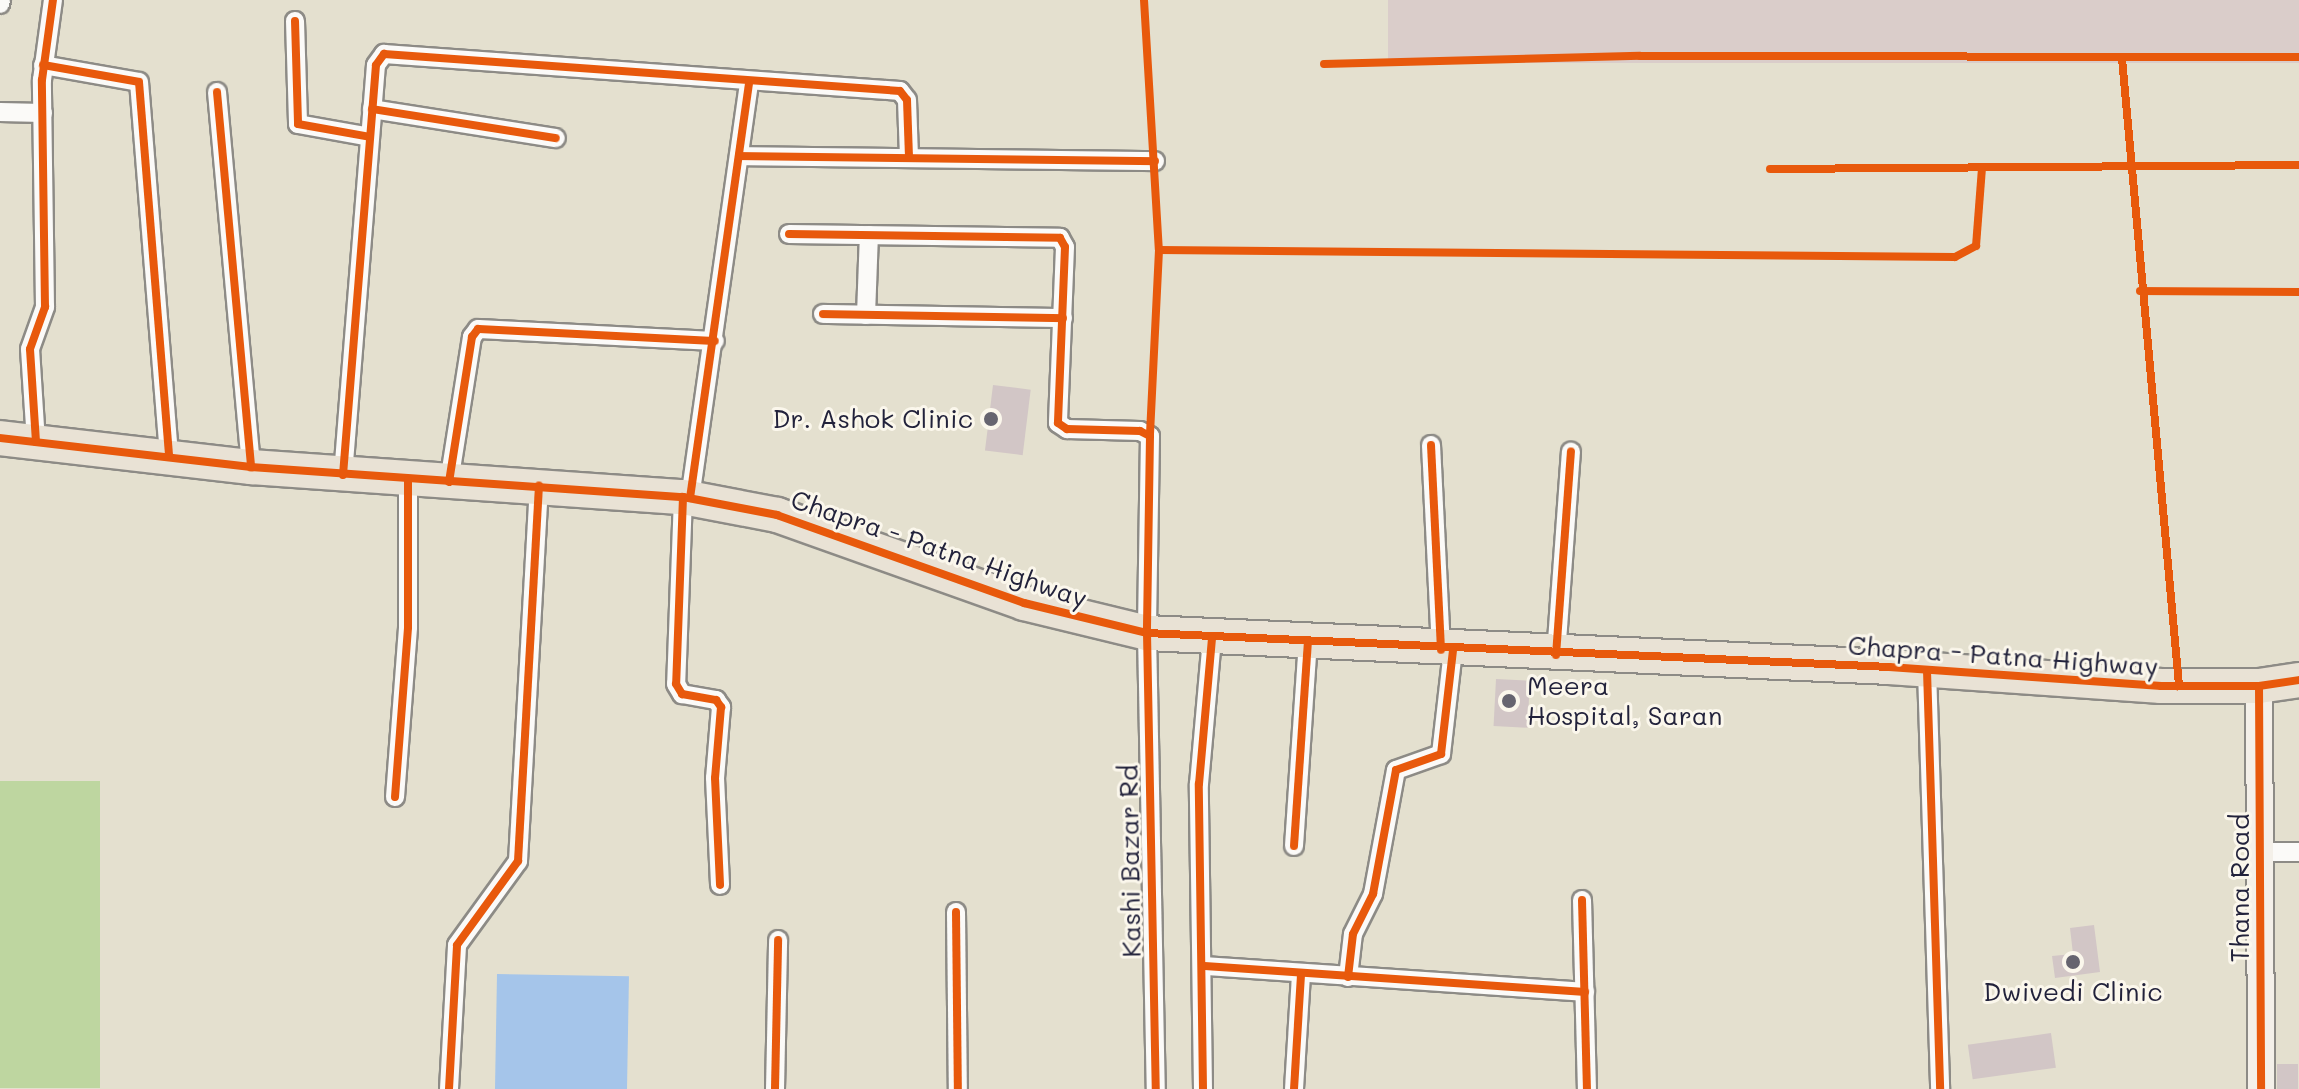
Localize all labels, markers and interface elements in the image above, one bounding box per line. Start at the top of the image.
place label: Dr. Ashok Clinic [773,403,973,435]
marker: Dr. Ashok Clinic [980,408,1002,430]
street label: Chapra - Patna Highway [787,484,1091,614]
street label: Chapra - Patna Highway [1847,630,2159,682]
place label: Meera Hospital, Saran [1527,670,1722,732]
marker: Meera Hospital, Saran [1498,690,1520,712]
street label: Kashi Bazar Rd [1113,764,1147,958]
street label: Thana Road [2224,813,2256,963]
marker: Dwivedi Clinic [2062,951,2084,973]
place label: Dwivedi Clinic [1983,976,2163,1008]

